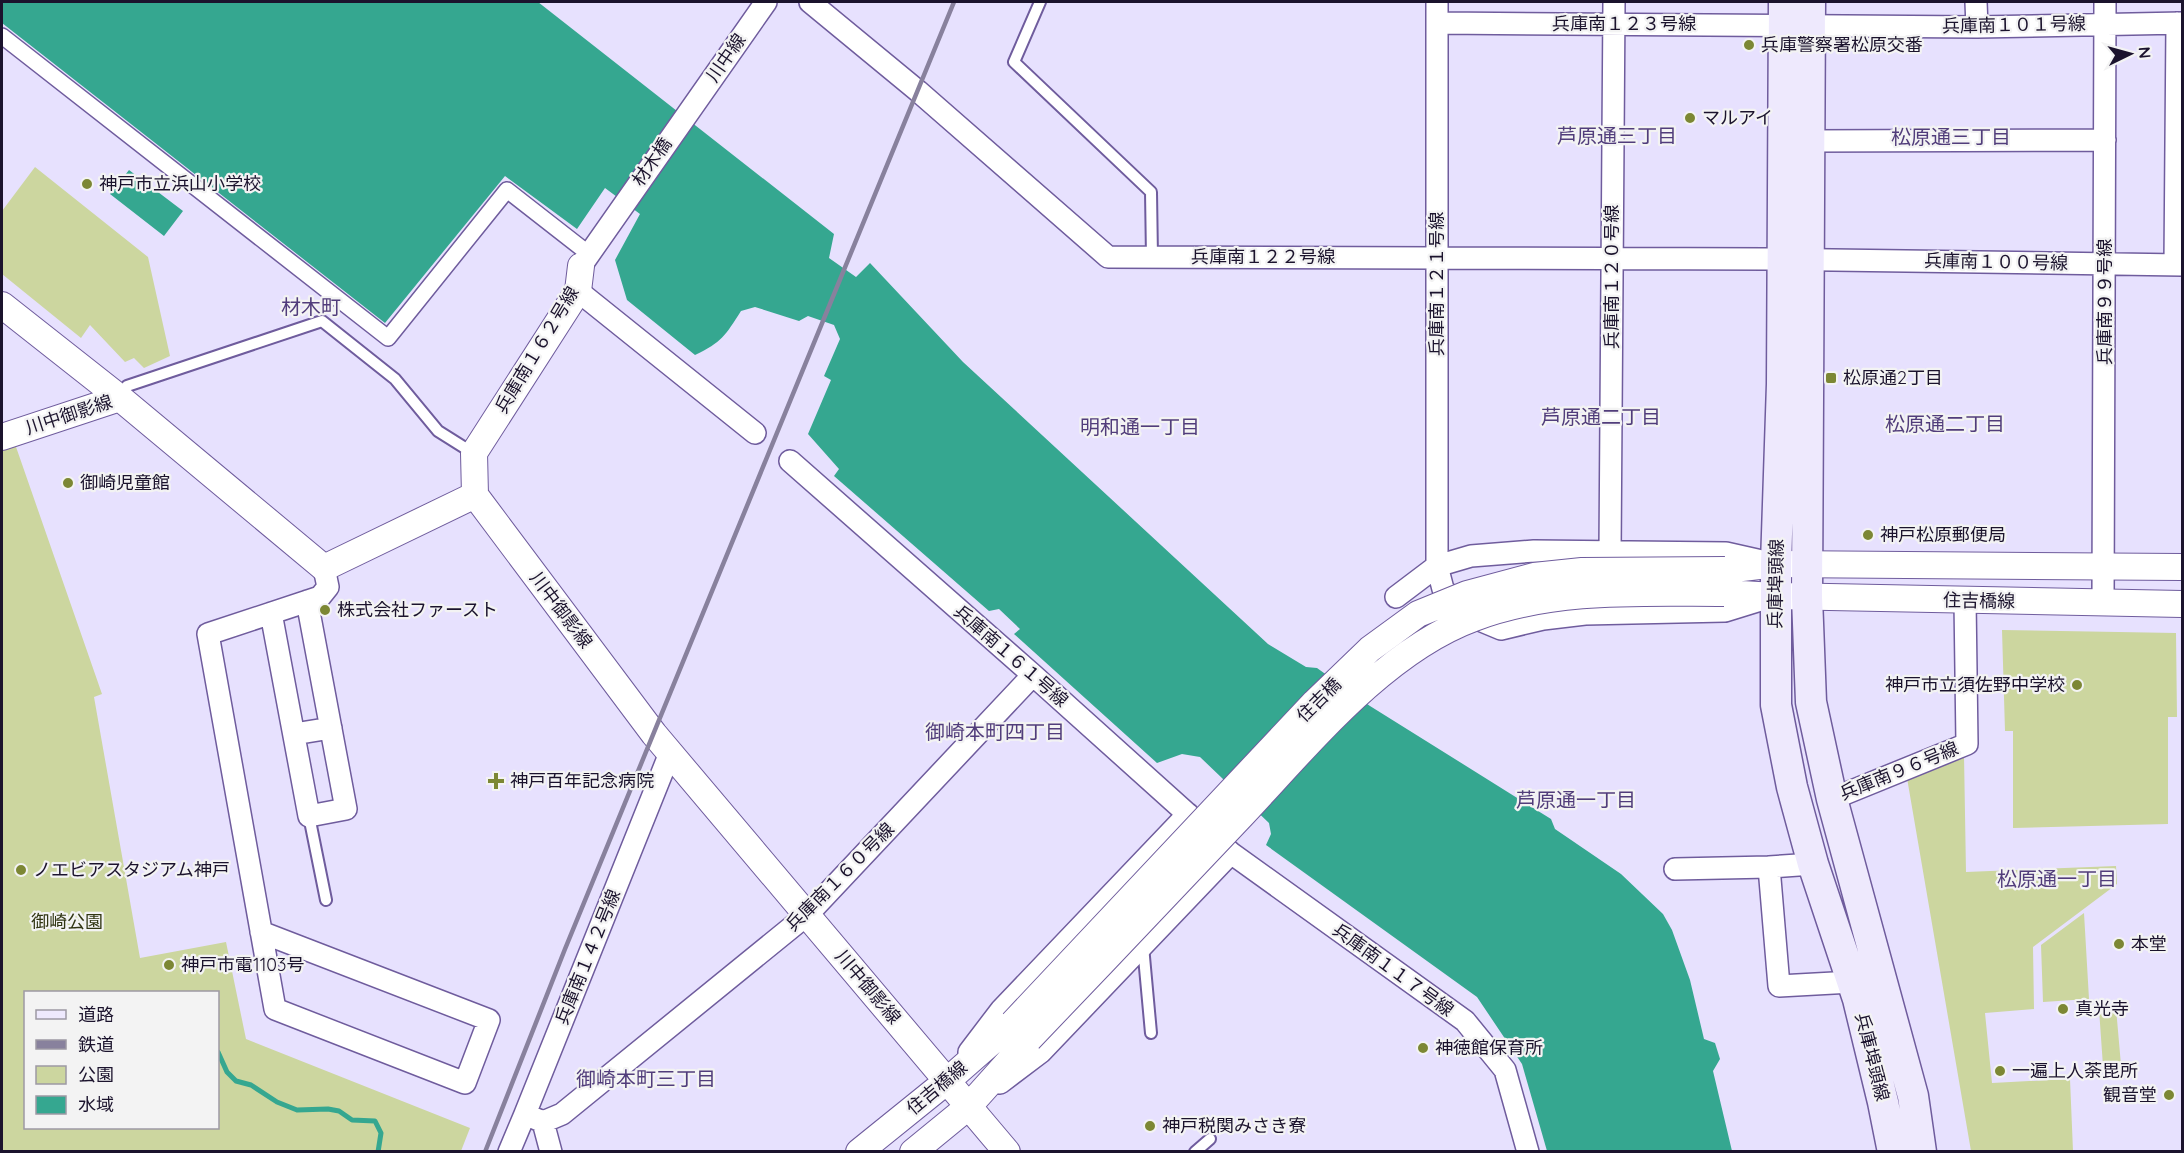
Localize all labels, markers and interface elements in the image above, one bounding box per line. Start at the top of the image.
street label: 兵庫南１２３号線 [1552,12,1696,35]
street label: 兵庫南１０１号線 [1942,12,2086,37]
north arrow [2100,24,2160,84]
street label: 川中線 [701,29,750,86]
place label: 兵庫警察署松原交番 [1761,33,1923,56]
marker: 兵庫警察署松原交番 [1742,38,1756,52]
text: N [2134,46,2155,59]
place label: マルアイ [1702,106,1773,129]
marker: マルアイ [1683,111,1697,125]
district label: 芦原通三丁目 [1557,123,1677,148]
district label: 松原通三丁目 [1891,124,2011,149]
street label: 材木橋 [627,133,676,190]
place label: 神戸市立浜山小学校 [99,172,261,195]
marker: 神戸市立浜山小学校 [80,177,94,191]
street label: 兵庫南１２０号線 [1600,205,1623,349]
street label: 兵庫南１２１号線 [1425,212,1448,356]
street label: 兵庫南９９号線 [2093,239,2116,365]
street label: 兵庫南１２２号線 [1191,245,1335,268]
street label: 兵庫南１００号線 [1924,249,2068,274]
street label: 兵庫南１６２号線 [490,282,584,417]
district label: 材木町 [281,294,341,319]
place label: 松原通2丁目 [1843,366,1943,389]
marker: 松原通2丁目 [1824,371,1838,385]
street label: 川中御影線 [22,390,115,439]
district label: 芦原通二丁目 [1541,404,1661,429]
district label: 松原通二丁目 [1885,411,2005,436]
district label: 明和通一丁目 [1080,414,1200,439]
place label: 御崎児童館 [80,471,170,494]
marker: 御崎児童館 [61,476,75,490]
place label: 神戸松原郵便局 [1880,523,2006,546]
marker: 神戸松原郵便局 [1861,528,1875,542]
street label: 兵庫埠頭線 [1763,539,1788,629]
street label: 川中御影線 [525,567,598,653]
street label: 住吉橋線 [1943,588,2015,613]
place label: 株式会社ファースト [337,598,498,621]
street label: 兵庫南１６１号線 [949,600,1073,712]
marker: 株式会社ファースト [318,603,332,617]
street label: 住吉橋 [1291,672,1346,727]
place label: 神戸市立須佐野中学校 [1885,673,2065,696]
marker: 神戸市立須佐野中学校 [2070,678,2084,692]
district label: 御崎本町四丁目 [925,719,1065,744]
street label: 兵庫南９６号線 [1836,736,1962,805]
place label: 神戸百年記念病院 [510,769,654,792]
marker: 神戸百年記念病院 [487,772,505,790]
district label: 芦原通一丁目 [1516,787,1636,812]
street label: 兵庫南１６０号線 [781,818,899,936]
place label: ノエビアスタジアム神戸 [33,858,230,881]
marker: ノエビアスタジアム神戸 [14,863,28,877]
district label: 松原通一丁目 [1997,866,2117,891]
street label: 兵庫南１４２号線 [550,886,625,1028]
park label: 御崎公園 [31,910,103,933]
street label: 兵庫南１１７号線 [1328,918,1458,1021]
place label: 本堂 [2131,932,2167,955]
marker: 本堂 [2112,937,2126,951]
street label: 川中御影線 [831,945,906,1029]
place label: 神戸市電1103号 [181,953,304,976]
marker: 神戸市電1103号 [162,958,176,972]
legend [24,991,219,1129]
place label: 真光寺 [2075,997,2129,1020]
marker: 真光寺 [2056,1002,2070,1016]
text: 道路 [78,1003,114,1026]
street label: 兵庫埠頭線 [1850,1010,1895,1103]
text: 鉄道 [78,1033,114,1056]
place label: 神徳館保育所 [1435,1036,1543,1059]
marker: 神徳館保育所 [1416,1041,1430,1055]
street label: 住吉橋線 [902,1056,972,1120]
place label: 一遍上人荼毘所 [2012,1059,2138,1082]
text: 公園 [78,1063,114,1086]
marker: 一遍上人荼毘所 [1993,1064,2007,1078]
district label: 御崎本町三丁目 [576,1066,716,1091]
place label: 観音堂 [2103,1083,2157,1106]
marker: 観音堂 [2162,1088,2176,1102]
text: 水域 [78,1093,114,1116]
place label: 神戸税関みさき寮 [1162,1114,1306,1137]
marker: 神戸税関みさき寮 [1143,1119,1157,1133]

